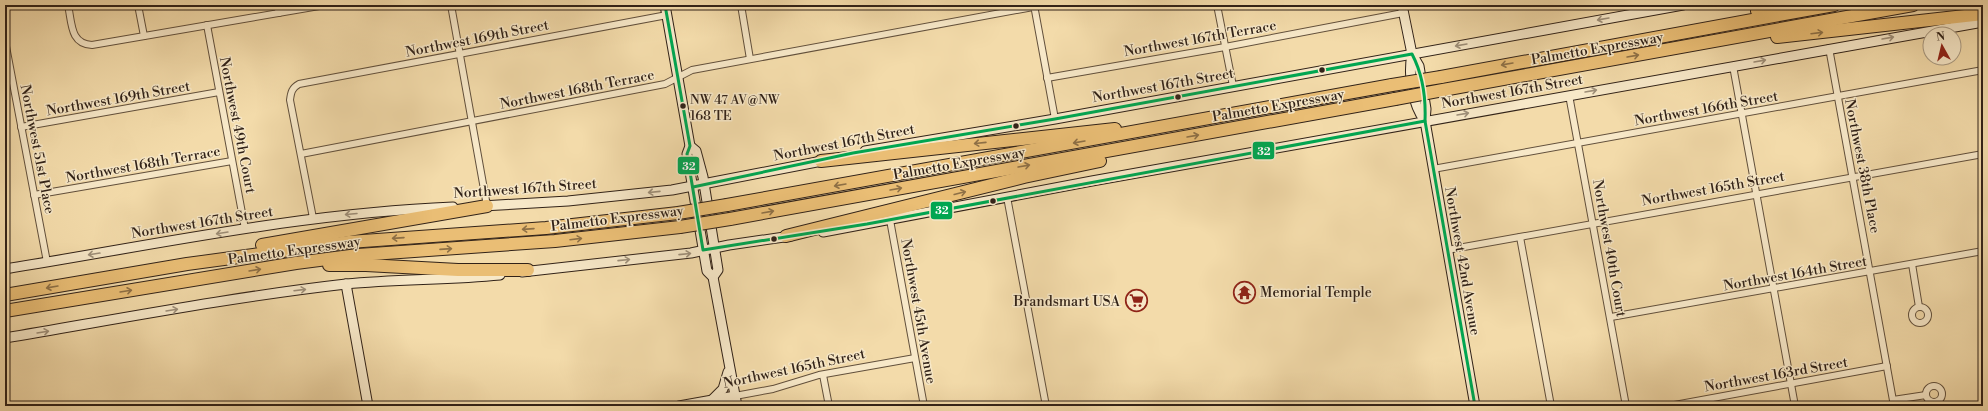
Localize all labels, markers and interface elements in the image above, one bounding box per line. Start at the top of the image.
street label: Northwest 169th Street [404,16,550,62]
one-way arrow [1597,16,1610,24]
street label: Northwest 167th Terrace [1123,17,1278,61]
north arrow [1922,26,1962,66]
street label: Palmetto Expressway [1530,28,1665,69]
one-way arrow [1810,29,1823,37]
text: N [1935,30,1946,45]
one-way arrow [1881,33,1894,41]
one-way arrow [1455,41,1468,49]
one-way arrow [1626,52,1639,60]
street label: Northwest 49th Court [215,55,259,195]
one-way arrow [1753,56,1766,64]
one-way arrow [1500,61,1513,69]
street label: Northwest 167th Street [1091,65,1235,107]
unlabelled marker [1317,65,1327,75]
street label: Northwest 168th Terrace [499,66,656,114]
street label: Northwest 167th Street [1440,71,1584,113]
street label: Northwest 169th Street [45,77,191,120]
street label: Northwest 51st Place [16,83,58,215]
street label: Palmetto Expressway [1211,85,1346,126]
one-way arrow [1584,87,1597,95]
street label: Northwest 166th Street [1633,87,1779,130]
place label: NW 47 AV@NW 168 TE [690,92,781,124]
unlabelled marker [1173,92,1183,102]
street label: Northwest 38th Place [1840,98,1884,235]
marker: NW 47 AV@NW 168 TE [678,101,688,111]
one-way arrow [1456,110,1469,118]
street label: Northwest 167th Street [772,120,916,165]
unlabelled marker [1011,121,1021,131]
one-way arrow [1186,132,1199,140]
one-way arrow [1073,138,1086,146]
one-way arrow [974,139,987,147]
line badge: 32 [1252,141,1275,160]
street label: Northwest 168th Terrace [64,143,222,187]
street label: Palmetto Expressway [892,143,1027,184]
text: 32 [1257,145,1271,159]
line badge: 32 [677,156,700,175]
text: 32 [682,160,696,174]
one-way arrow [1017,162,1030,170]
street label: Northwest 165th Street [1640,168,1786,210]
street label: Northwest 167th Street [453,175,597,203]
street label: Northwest 40th Court [1588,178,1630,318]
one-way arrow [834,181,847,189]
one-way arrow [889,185,902,193]
street label: Northwest 42nd Avenue [1440,186,1484,337]
one-way arrow [648,188,661,196]
one-way arrow [953,189,966,196]
unlabelled marker [988,196,998,206]
line badge: 32 [930,201,953,220]
street label: Palmetto Expressway [550,202,685,236]
street label: Northwest 167th Street [130,203,274,243]
text: 32 [935,204,949,218]
one-way arrow [761,208,774,216]
one-way arrow [345,211,358,218]
one-way arrow [522,226,535,233]
one-way arrow [216,229,229,237]
street label: Palmetto Expressway [227,233,362,269]
unlabelled marker [769,234,779,244]
one-way arrow [392,235,405,242]
one-way arrow [569,235,582,243]
street label: Northwest 45th Avenue [896,237,940,385]
one-way arrow [439,245,452,252]
one-way arrow [88,250,101,258]
one-way arrow [678,250,691,257]
street label: Northwest 164th Street [1722,252,1869,295]
one-way arrow [617,257,630,264]
one-way arrow [248,265,261,273]
temple icon: Memorial Temple [1232,279,1258,305]
one-way arrow [46,283,59,291]
place label: Memorial Temple [1260,284,1372,302]
one-way arrow [293,286,306,294]
one-way arrow [119,287,132,295]
supermarket icon: Brandsmart USA [1123,288,1149,314]
place label: Brandsmart USA [1012,293,1120,311]
one-way arrow [165,306,178,314]
one-way arrow [37,328,50,336]
street label: Northwest 165th Street [722,345,867,393]
street label: Northwest 163rd Street [1703,354,1849,396]

